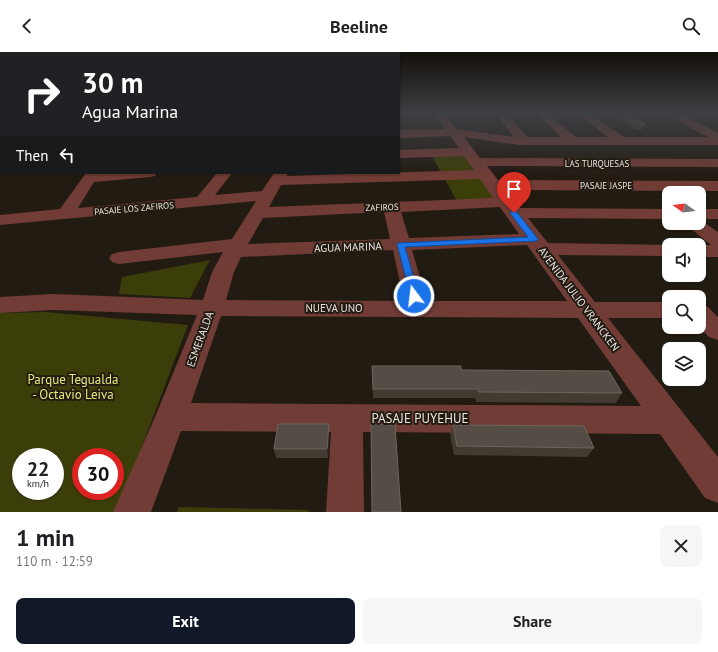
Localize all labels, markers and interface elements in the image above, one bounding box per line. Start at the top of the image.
icon: back [16,15,38,37]
text: Beeline [330,15,388,38]
icon: search [680,15,702,37]
text: 30 m [82,64,143,101]
icon: right [16,68,68,120]
text: Agua Marina [82,100,178,123]
icon: left [56,144,78,166]
text: Then [16,146,48,165]
street label: LAS TURQUESAS [565,158,629,169]
pin [497,172,531,213]
icon: arrive [503,178,525,200]
street label: PASAJE JASPE [580,180,632,191]
north arrow [662,186,706,230]
map controls [662,186,706,386]
street label: PASAJE LOS ZAFIROS [94,199,175,217]
street label: ZAFIROS [365,201,399,213]
button: sound [662,238,706,282]
street label: AGUA MARINA [314,239,383,255]
street label: AVENIDA JULIO VRANCKEN [535,244,623,354]
position arrow [393,275,435,317]
button: search [662,290,706,334]
street label: NUEVA UNO [305,301,363,315]
street label: ESMERALDA [183,309,217,369]
button: layers [662,342,706,386]
park label: Parque Tegualda - Octavio Leiva [27,371,119,403]
street label: PASAJE PUYEHUE [372,410,468,427]
speed limit sign: 30 [72,448,124,500]
text: 22 [27,456,49,482]
text: km/h [27,477,49,490]
text: 1 min [16,522,75,553]
button: close [660,525,702,567]
text: 110 m · 12:59 [16,553,93,570]
button: Exit [16,598,355,644]
button: Share [363,598,702,644]

